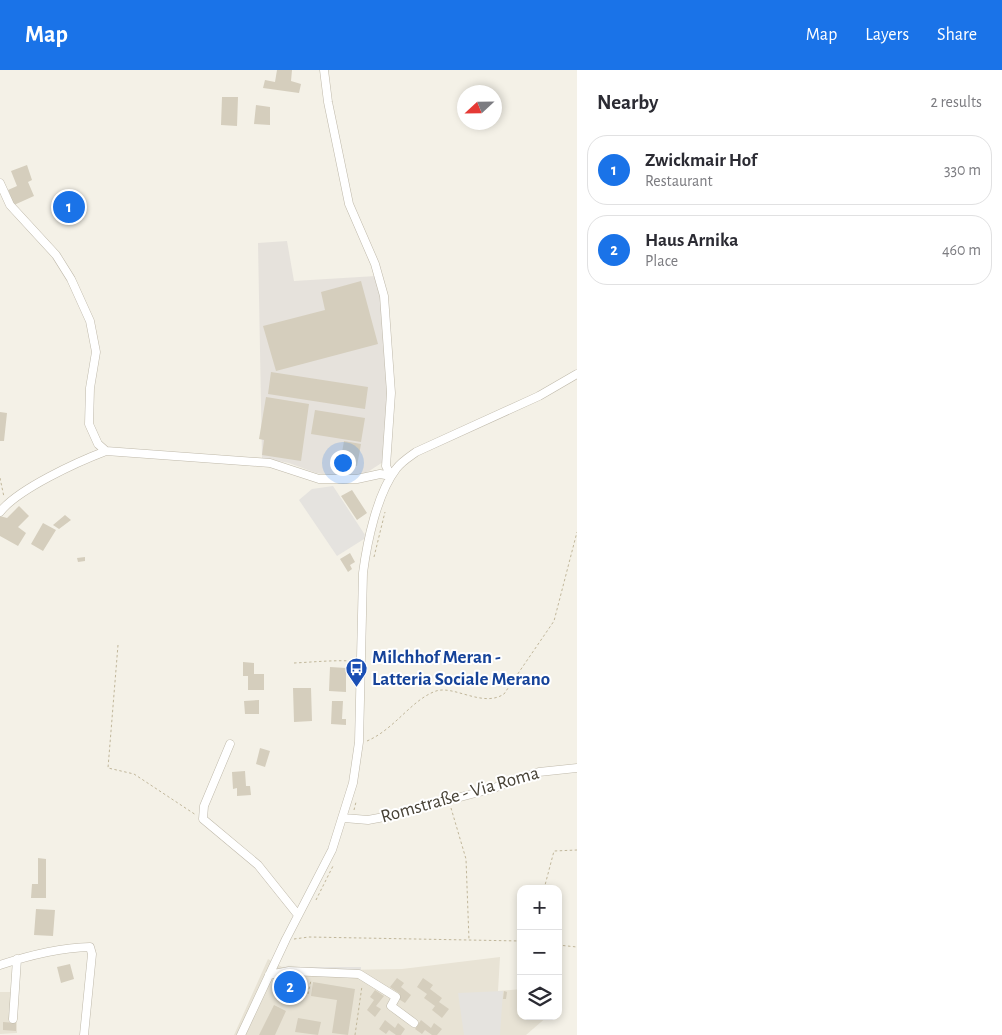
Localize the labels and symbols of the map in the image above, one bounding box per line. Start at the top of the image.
north arrow [457,85,502,130]
pin: 1 [53,188,85,226]
your location [330,450,356,476]
place label: Milchhof Meran - Latteria Sociale Merano [372,648,550,689]
bus stop icon: Milchhof Meran - Latteria Sociale Merano [344,656,368,687]
street label: Romstraße - Via Roma [379,763,541,827]
pin: 2 [274,968,306,1006]

